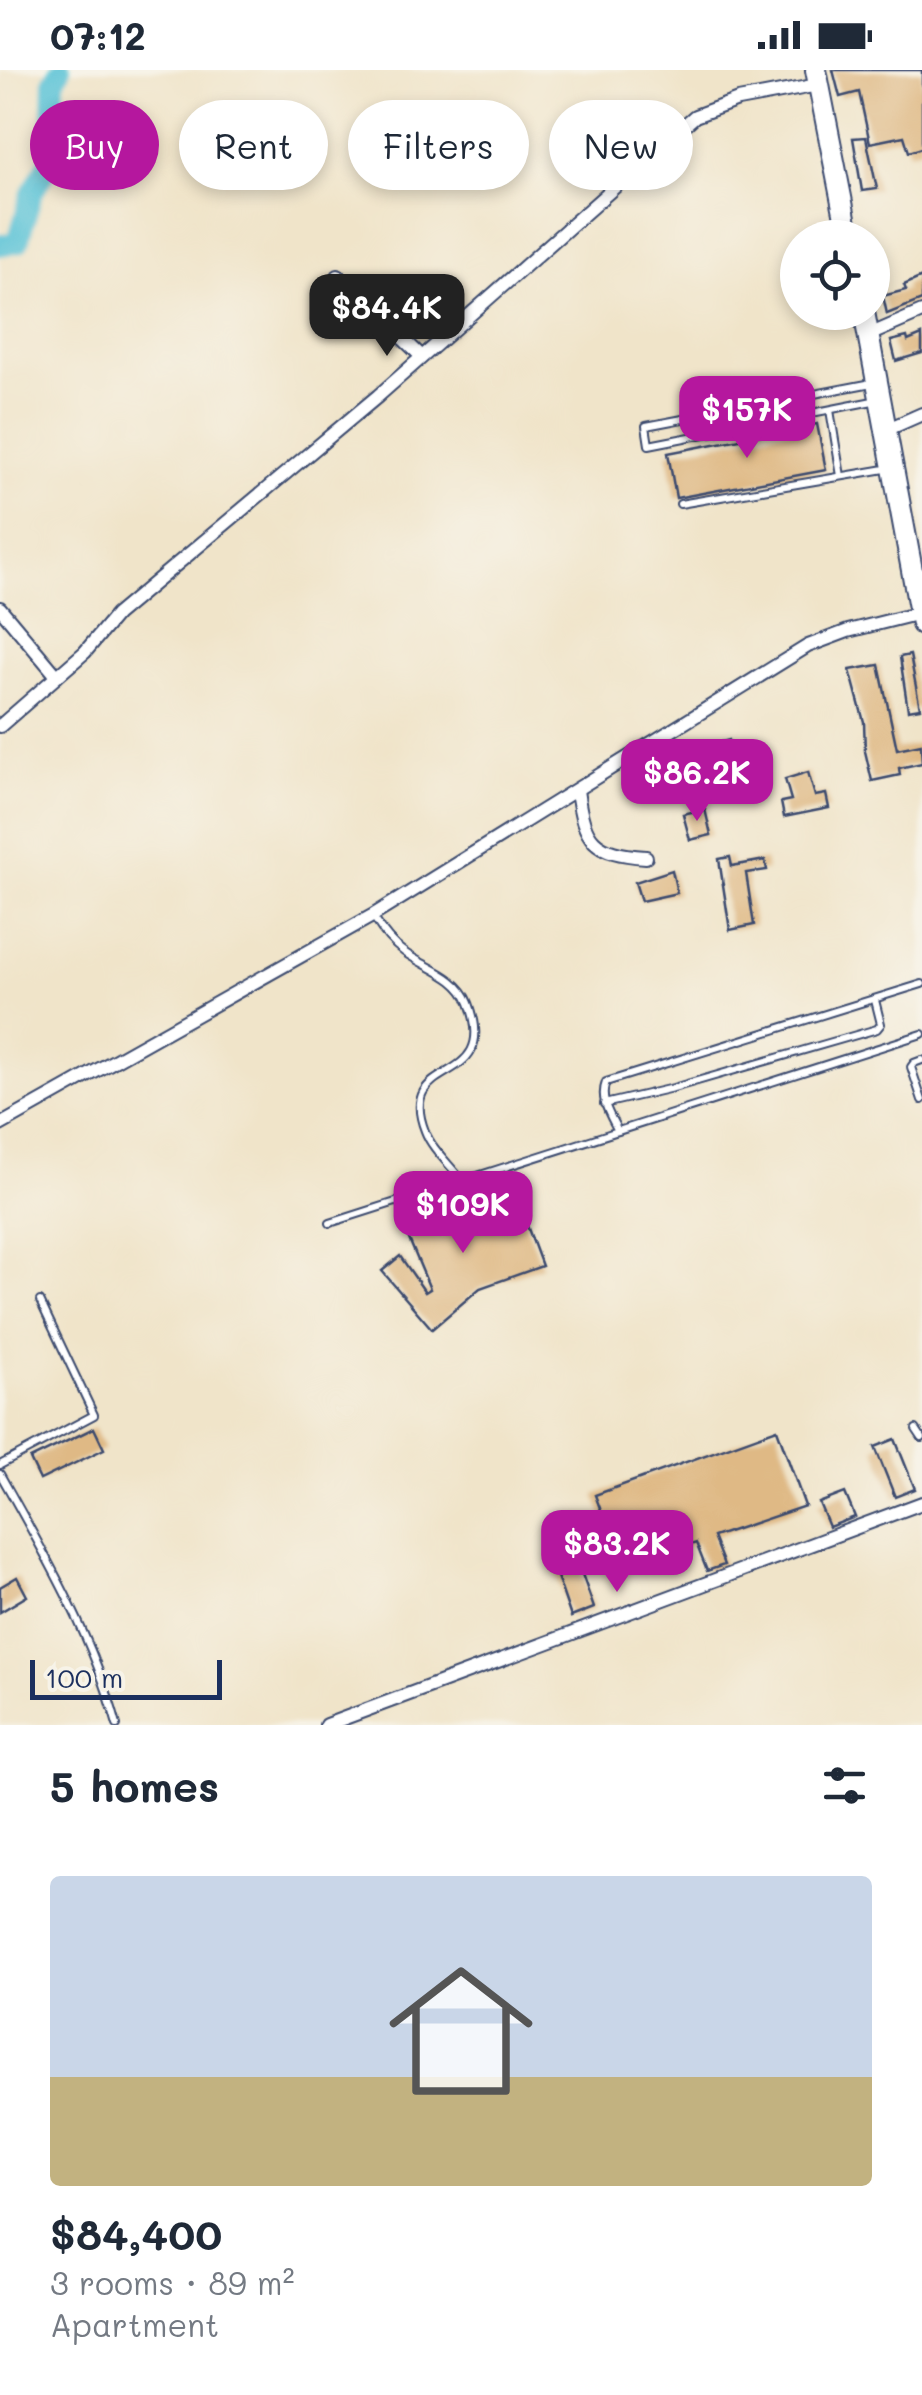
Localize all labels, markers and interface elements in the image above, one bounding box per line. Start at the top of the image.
text: 07:12 [50,10,146,60]
chip: Buy [30,100,159,190]
chip: Rent [179,100,328,190]
chip: Filters [348,100,529,190]
chip: New [549,100,693,190]
map controls [780,220,890,330]
button: locate [780,220,890,330]
pin: $84.4K [306,274,468,359]
text: $84.4K [331,285,443,327]
pin: $157K [677,376,817,461]
text: $157K [701,387,793,429]
pin: $86.2K [616,739,778,824]
text: $86.2K [643,750,751,792]
pin: $109K [393,1171,533,1256]
text: $109K [416,1182,510,1224]
pin: $83.2K [536,1510,698,1595]
text: $83.2K [563,1521,671,1563]
scale bar [30,1655,222,1700]
text: 100 m [45,1659,123,1695]
text: 5 homes [50,1758,219,1813]
icon: filters [817,1758,872,1813]
icon: home [371,1941,551,2121]
text: $84,400 [50,2206,222,2261]
text: 3 rooms · 89 m² [50,2261,295,2303]
text: Apartment [50,2303,219,2345]

